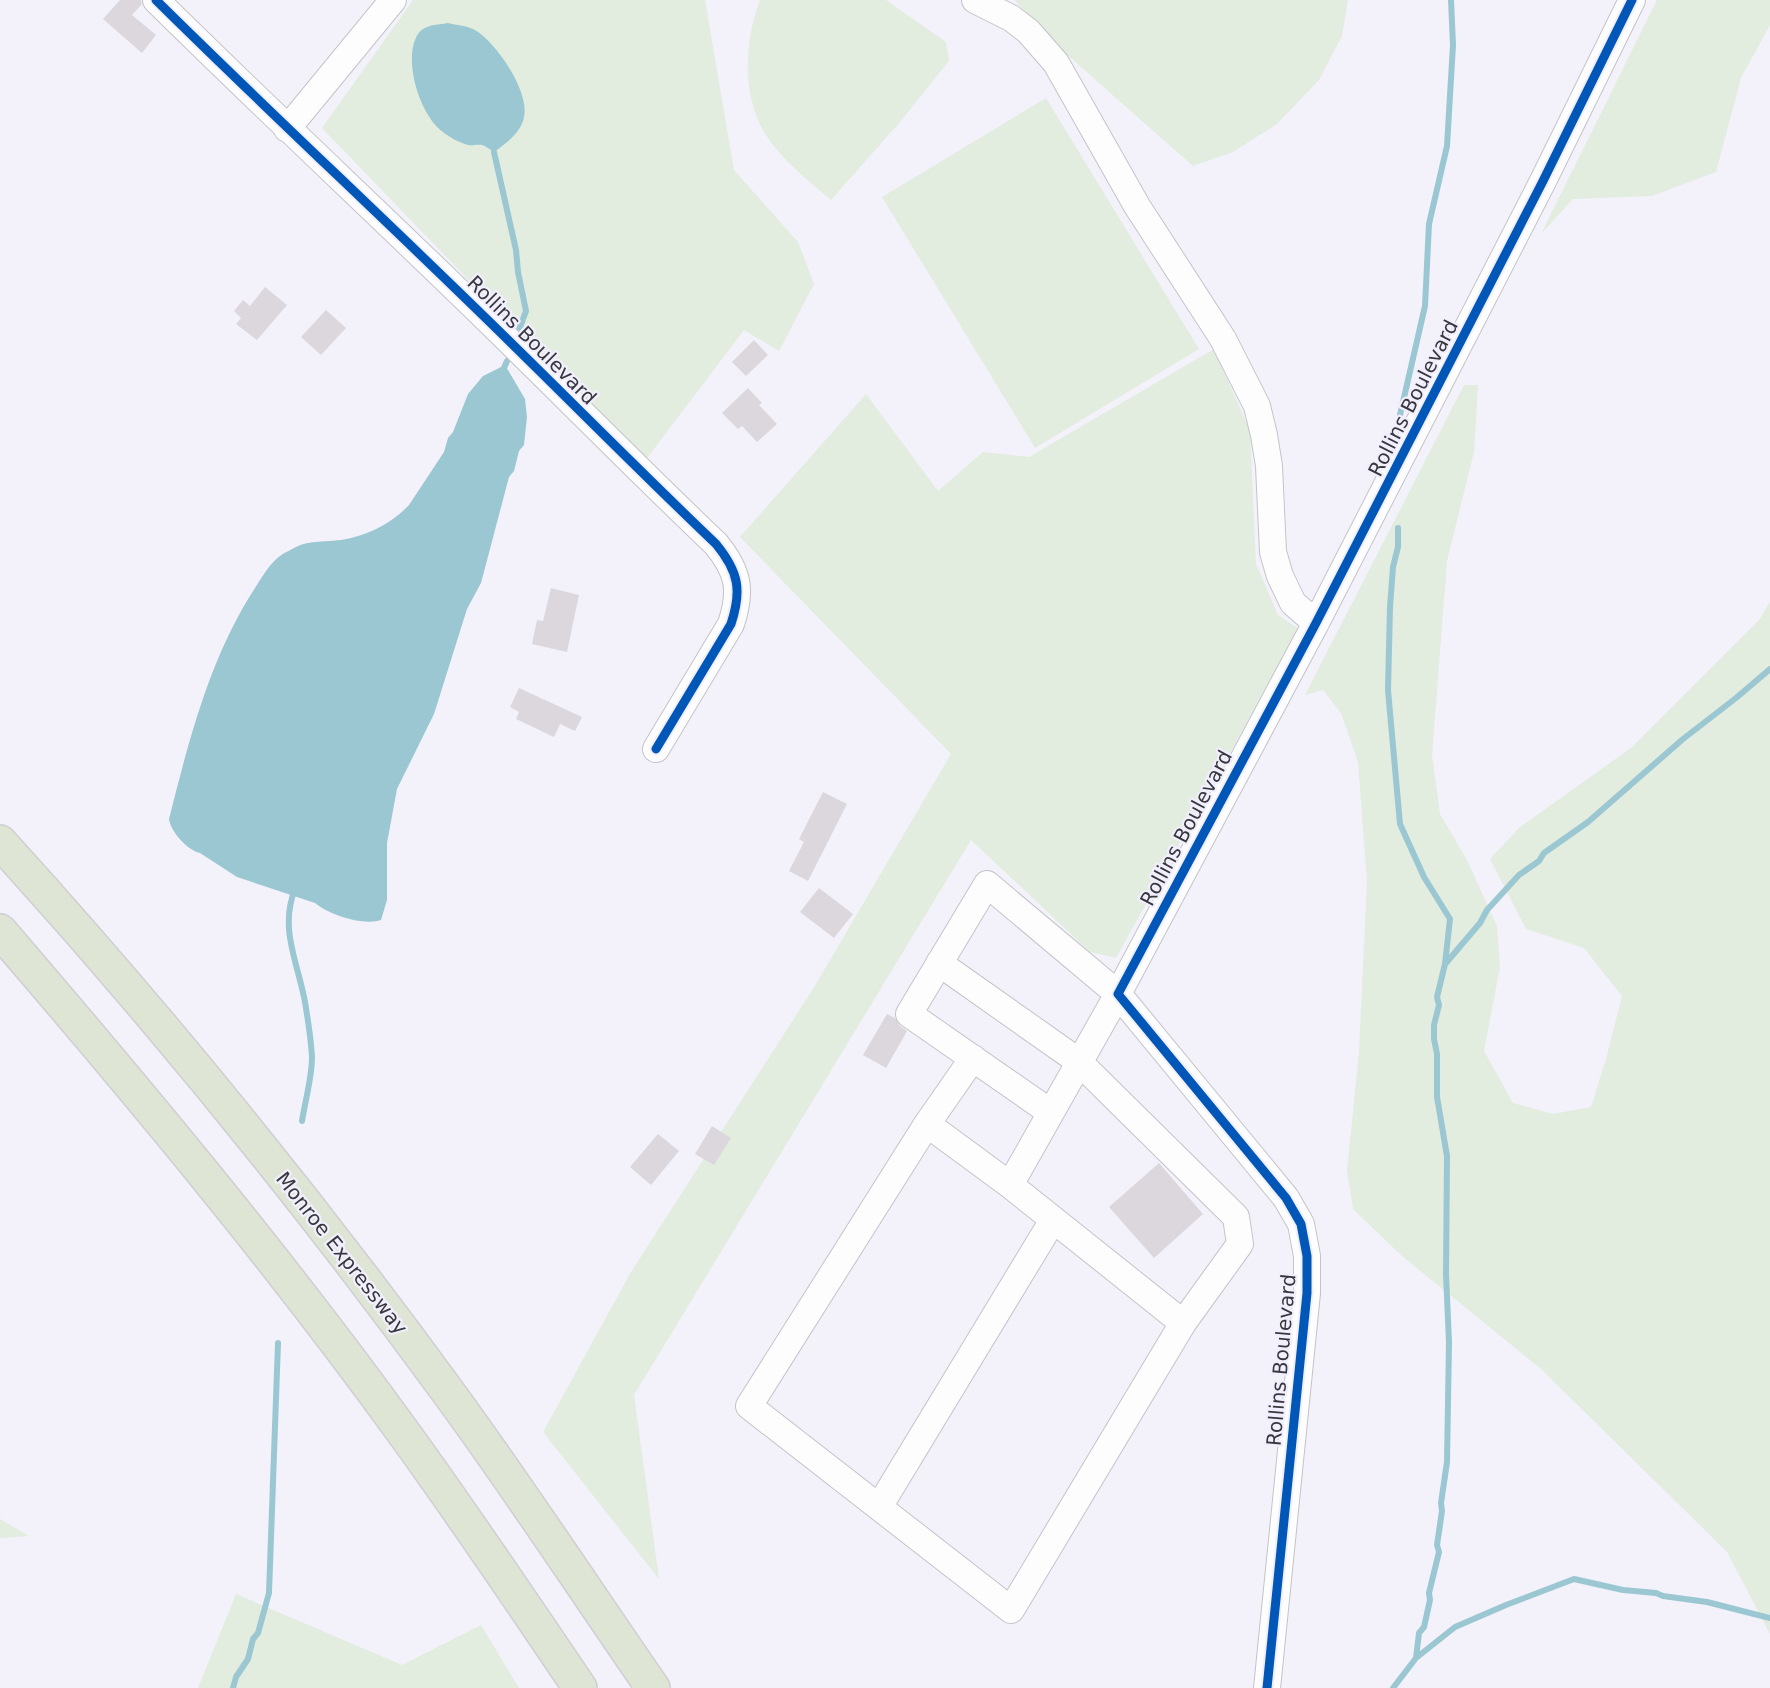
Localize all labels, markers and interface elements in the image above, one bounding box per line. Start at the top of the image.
street label: Rollins Boulevard [463,271,601,409]
street label: Rollins Boulevard [1363,316,1463,480]
street label: Rollins Boulevard [1135,746,1237,910]
street label: Monroe Expressway [271,1167,413,1339]
street label: Rollins Boulevard [1262,1273,1300,1447]

